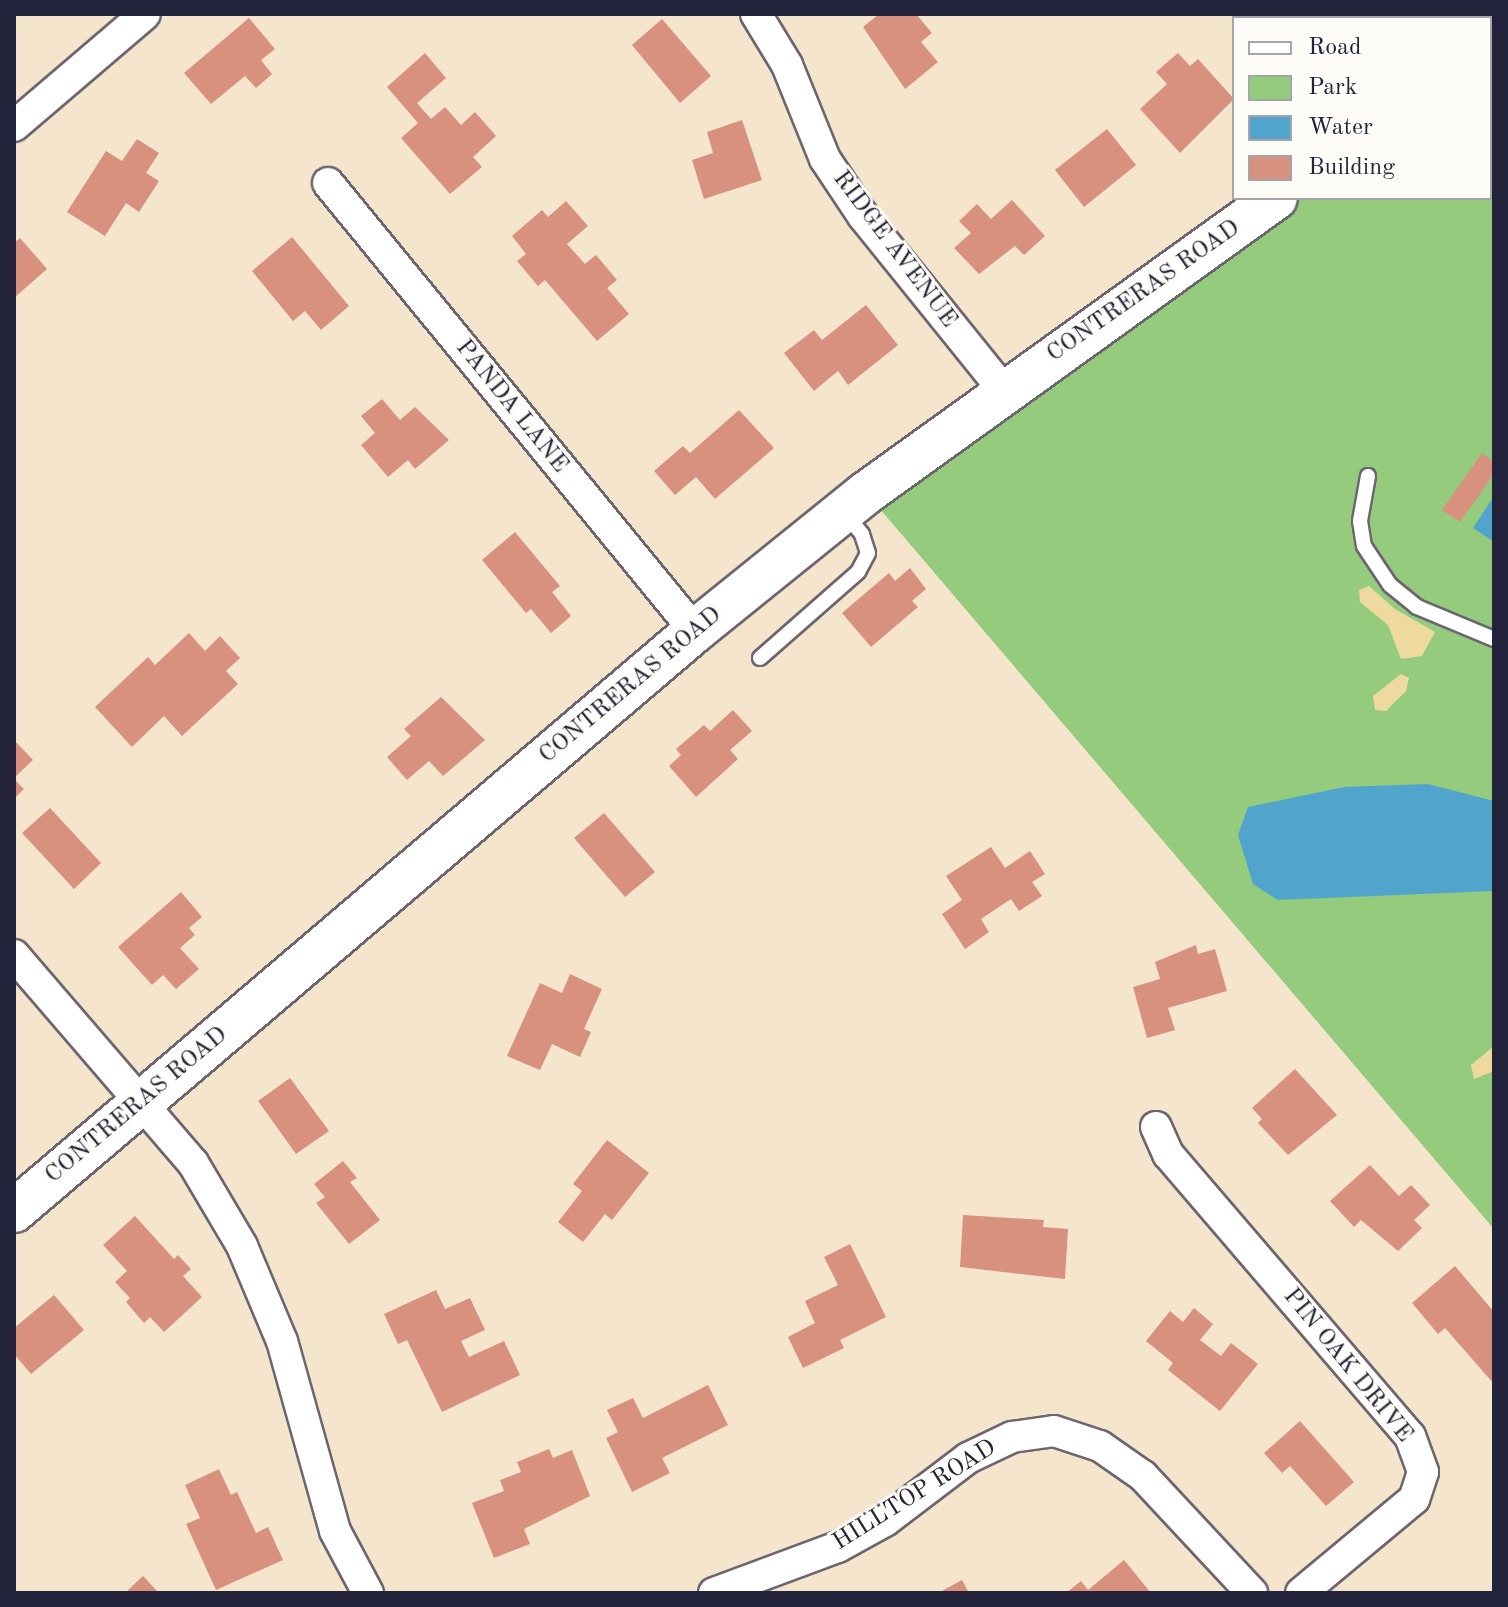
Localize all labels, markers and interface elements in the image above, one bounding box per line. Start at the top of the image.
legend [1232,16,1492,200]
text: Road [1308,36,1361,60]
text: Park [1308,76,1357,100]
text: Water [1308,116,1373,140]
text: Building [1308,156,1395,180]
street label: RIDGE AVENUE [826,166,962,334]
street label: CONTRERAS ROAD [1042,215,1246,369]
street label: PANDA LANE [448,335,574,479]
street label: CONTRERAS ROAD [534,601,728,771]
street label: CONTRERAS ROAD [40,1021,234,1191]
street label: PIN OAK DRIVE [1276,1283,1418,1449]
street label: HILLTOP ROAD [828,1434,1002,1558]

